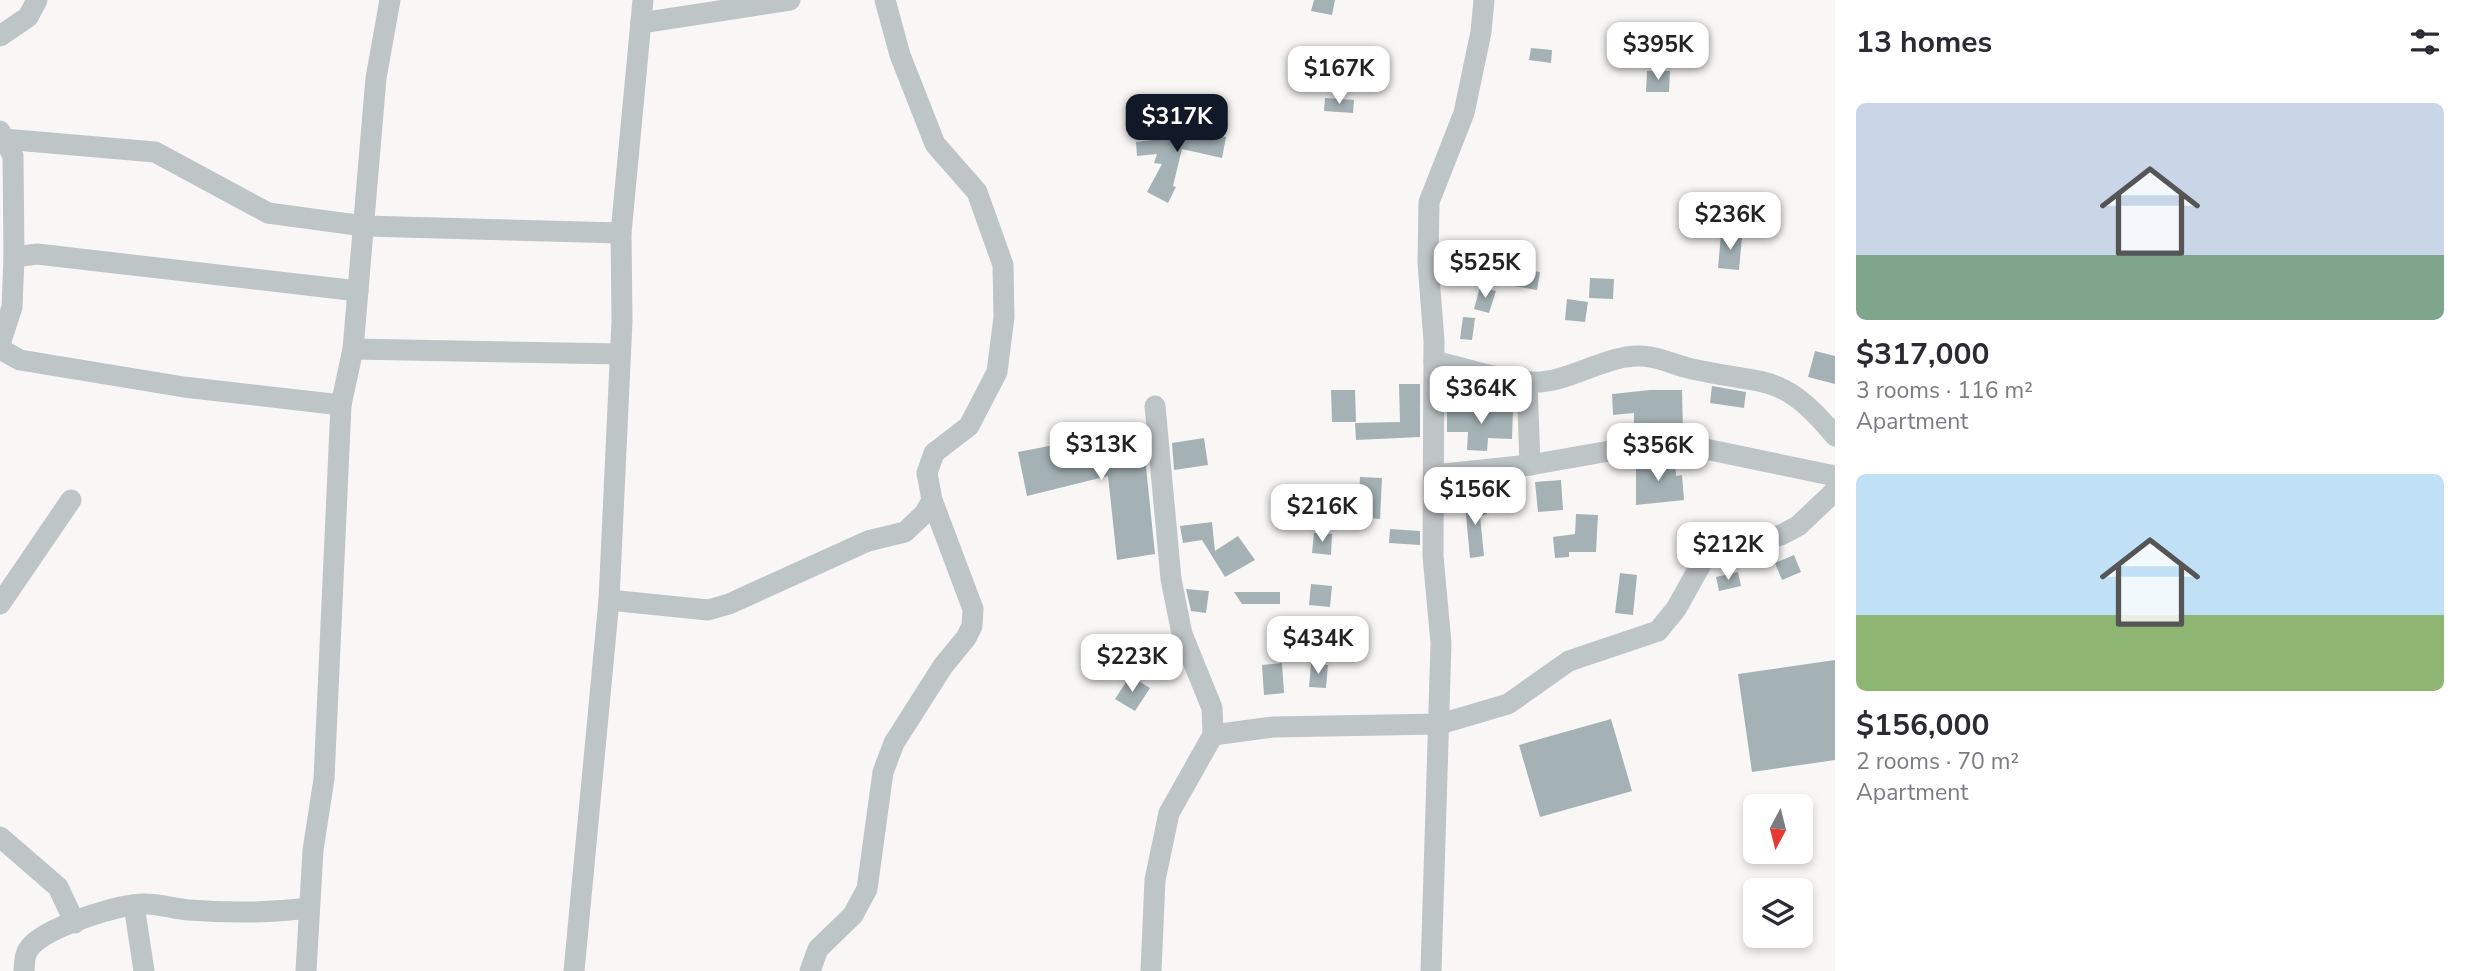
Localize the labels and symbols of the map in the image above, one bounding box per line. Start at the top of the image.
pin: $395K [1609,22,1707,82]
pin: $167K [1290,46,1388,106]
pin: $317K [1128,94,1226,154]
pin: $236K [1681,192,1779,252]
pin: $525K [1436,240,1534,300]
pin: $364K [1432,366,1530,426]
pin: $313K [1052,422,1150,482]
pin: $356K [1609,424,1707,483]
pin: $156K [1426,468,1524,527]
pin: $216K [1273,484,1371,544]
pin: $212K [1679,522,1777,582]
pin: $434K [1269,616,1367,676]
pin: $223K [1083,634,1181,694]
north arrow [1743,794,1813,864]

